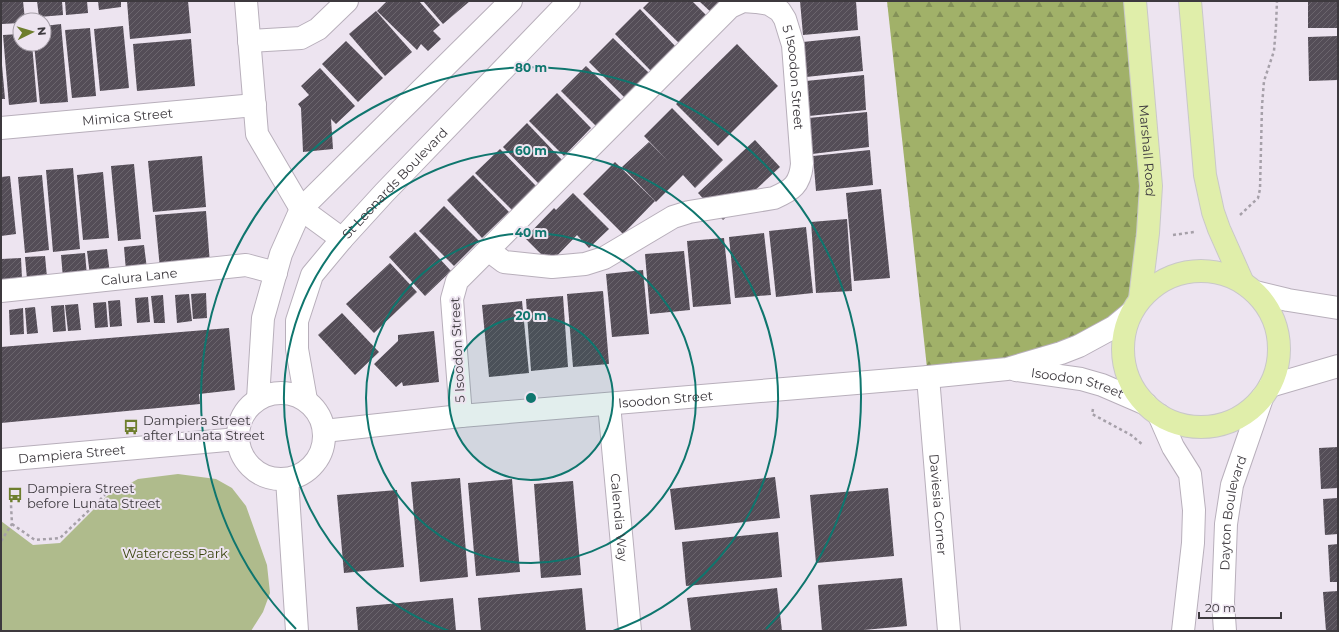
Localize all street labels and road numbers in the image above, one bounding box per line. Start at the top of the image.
street label: 5 Isoodon Street [779,23,807,130]
street label: Mimica Street [81,104,174,129]
street label: Marshall Road [1136,104,1159,197]
street label: St Leonards Boulevard [339,124,451,242]
street label: Calura Lane [100,264,178,288]
street label: 5 Isoodon Street [446,297,468,403]
street label: Isoodon Street [1030,364,1126,402]
street label: Isoodon Street [617,387,714,411]
street label: Dampiera Street [17,441,126,466]
street label: Daviesia Corner [926,453,951,556]
street label: Dayton Boulevard [1216,453,1250,571]
street label: Calendia Way [607,473,632,563]

